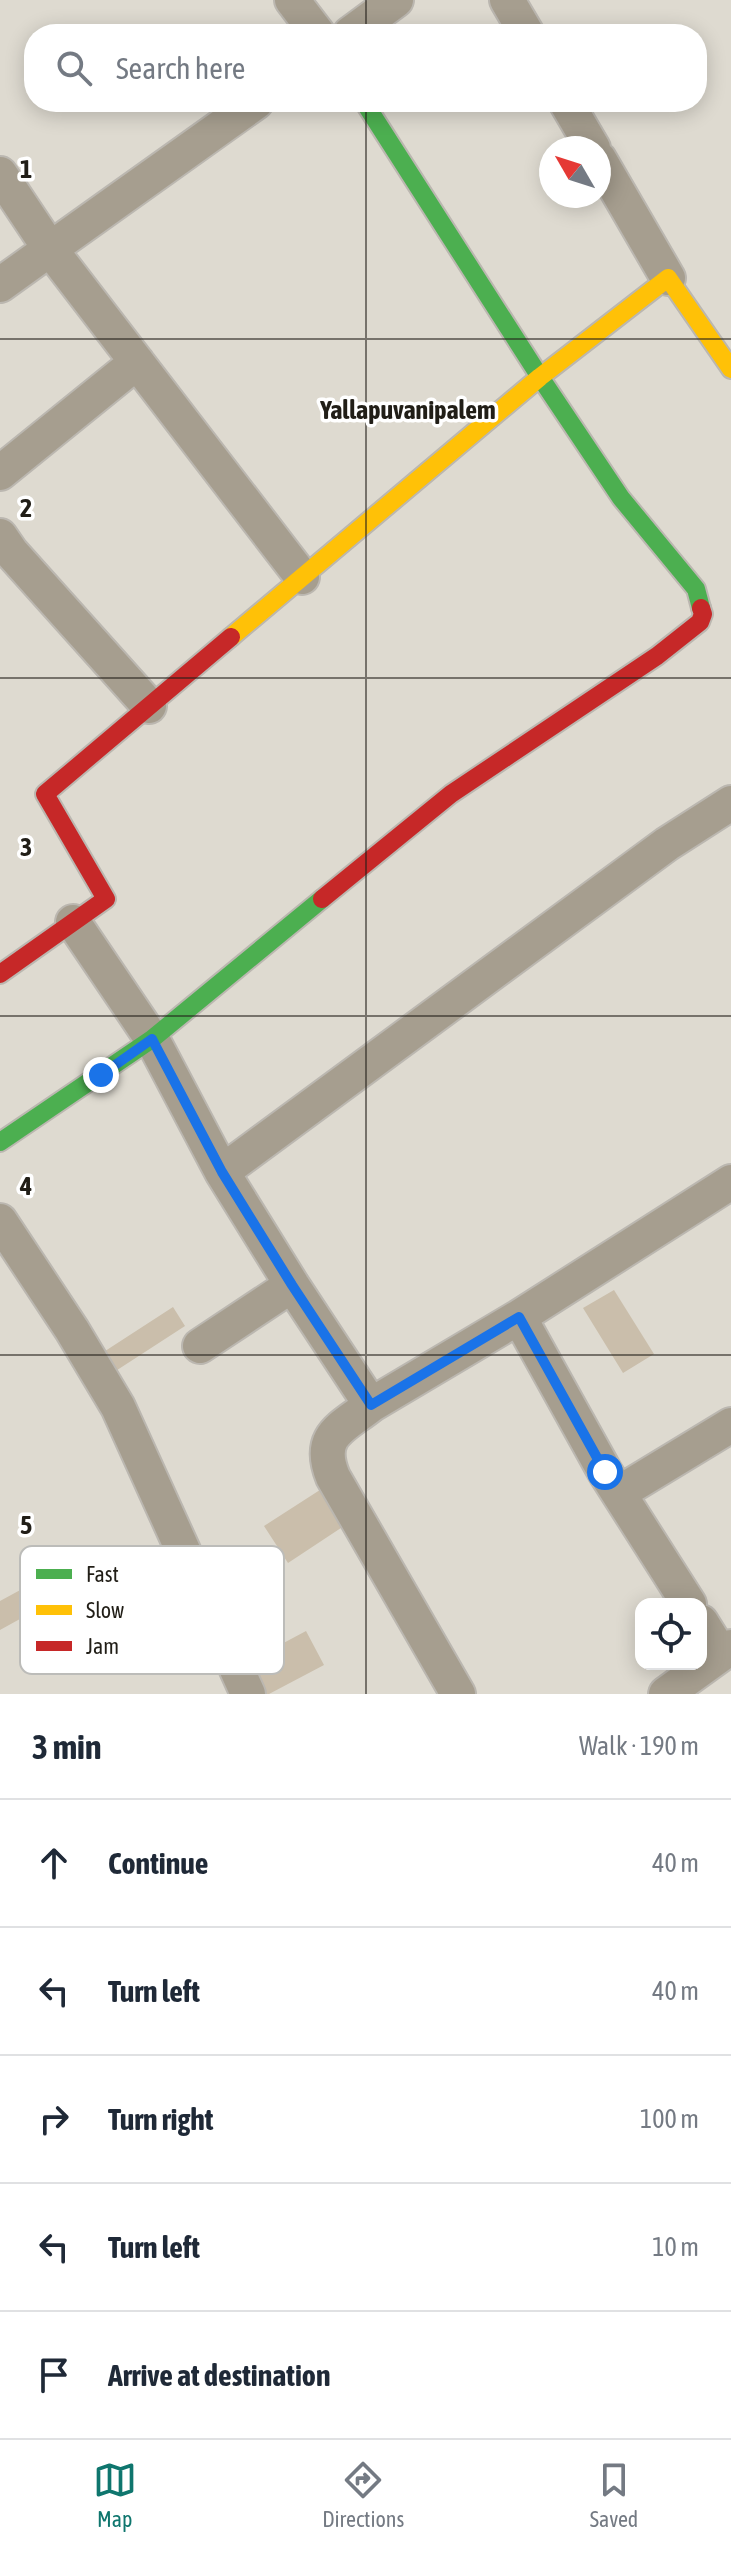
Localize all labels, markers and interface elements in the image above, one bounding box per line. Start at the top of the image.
search box [24,24,707,112]
icon: search [52,46,96,90]
text: Search here [116,51,245,85]
north arrow [539,136,611,208]
text: 1 [20,154,32,184]
district label: Yallapuvanipalem [319,395,496,425]
text: 2 [20,493,32,523]
text: 3 [20,832,32,862]
route end [83,1057,119,1093]
text: 4 [19,1171,32,1201]
route start [587,1454,623,1490]
text: 5 [20,1510,32,1540]
legend [20,1546,284,1674]
text: Fast [86,1561,119,1587]
text: Slow [86,1597,124,1623]
map controls [635,1598,707,1670]
button: locate [635,1598,707,1670]
text: Jam [86,1633,119,1659]
text: 3 min [32,1727,101,1766]
text: Walk · 190 m [579,1731,699,1761]
icon: ahead [32,1841,76,1885]
text: Continue [108,1846,208,1880]
text: 40 m [652,1848,699,1878]
icon: left [32,1969,76,2013]
text: Turn left [108,1974,200,2008]
text: 40 m [652,1976,699,2006]
icon: right [32,2097,76,2141]
text: Turn right [108,2102,214,2136]
text: 100 m [640,2104,699,2134]
icon: left [32,2225,76,2269]
text: Turn left [108,2230,200,2264]
text: 10 m [652,2232,699,2262]
icon: arrive [32,2353,76,2397]
text: Arrive at destination [108,2358,330,2392]
tab: Map [93,2458,137,2532]
tab: Directions [322,2458,404,2532]
tab: Saved [590,2458,638,2532]

